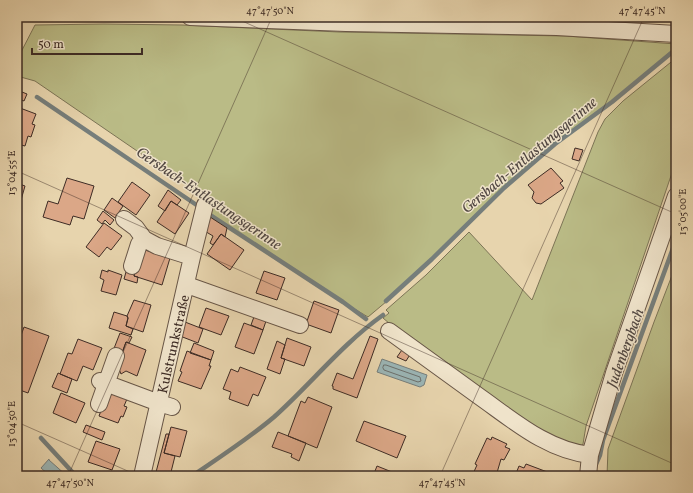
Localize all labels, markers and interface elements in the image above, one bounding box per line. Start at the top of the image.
text: 47°47'50"N [246,4,294,18]
text: 47°47'45"N [618,4,666,18]
scale bar [32,30,142,56]
text: 50 m [38,37,64,53]
water label: Gersbach-Entlastungsgerinne [458,93,603,219]
water label: Gersbach-Entlastungsgerinne [131,143,285,256]
text: 13°04'55"E [5,150,19,196]
text: 13°05'00"E [676,189,690,235]
street label: Kulstrunkstraße [154,293,195,396]
water label: Judenbergbach [602,306,650,393]
text: 13°04'50"E [5,401,19,447]
text: 47°47'50"N [46,476,94,490]
text: 47°47'45"N [418,476,466,490]

